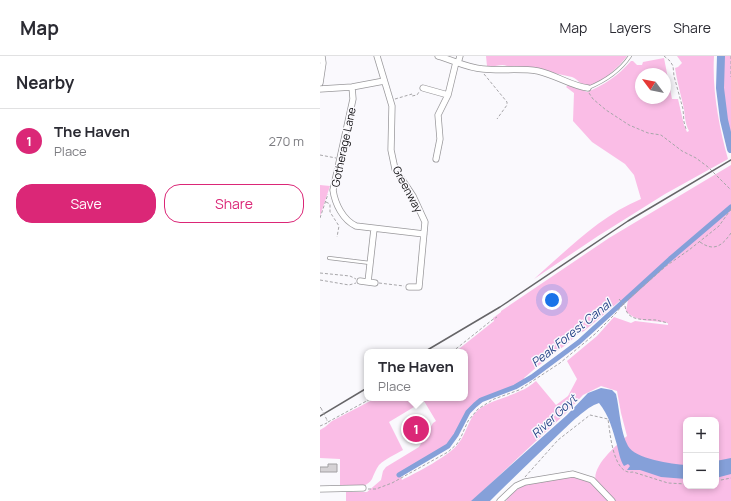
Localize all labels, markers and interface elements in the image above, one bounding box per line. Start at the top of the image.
text: Map [20,15,59,41]
text: Map [559,18,587,37]
text: Layers [609,18,651,37]
text: Share [673,18,711,37]
north arrow [635,68,671,104]
text: Nearby [16,71,74,94]
street label: Gotherage Lane [327,105,359,188]
text: The Haven [54,121,130,142]
text: 1 [26,132,32,150]
text: 270 m [269,132,304,150]
text: Place [54,142,87,160]
street label: Greenway [390,163,427,215]
button: Save [16,184,156,223]
button: Share [164,184,304,223]
your location [542,290,562,310]
water label: Peak Forest Canal [527,294,616,371]
popup [364,349,468,401]
text: The Haven [378,356,454,377]
text: Place [378,377,411,395]
water label: River Goyt [527,390,581,442]
pin: 1 [403,414,429,444]
map controls [683,417,719,489]
button: + [683,417,719,453]
button: − [683,453,719,489]

